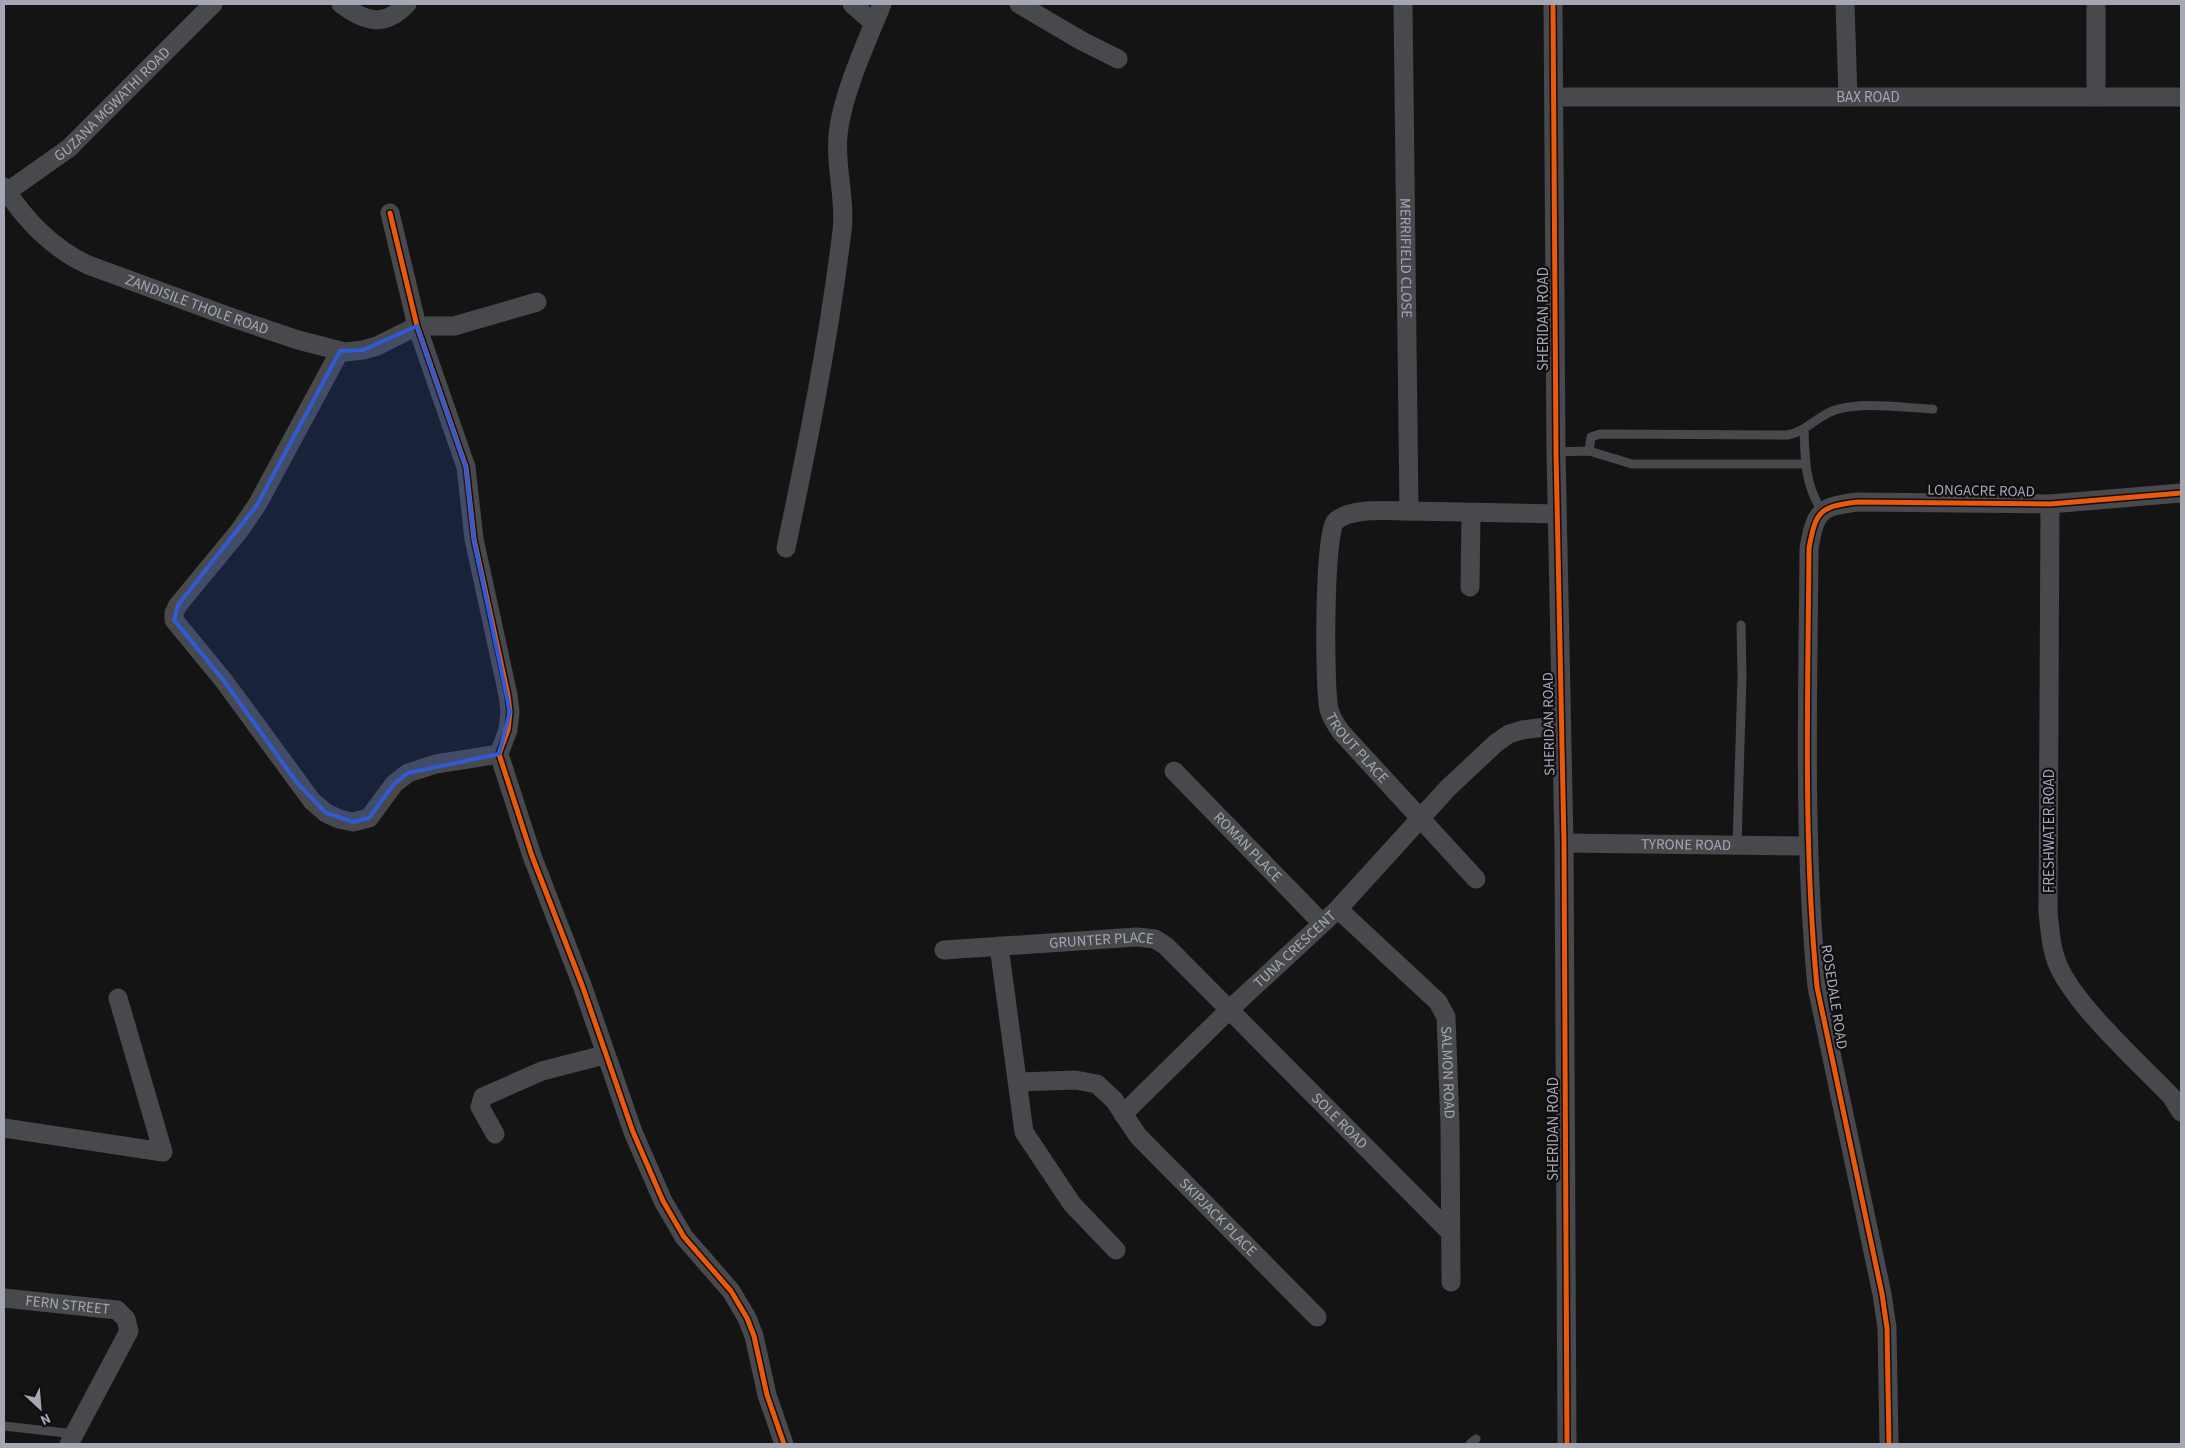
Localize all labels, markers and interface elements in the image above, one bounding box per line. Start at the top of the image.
street label: GUZANA MGWATHI ROAD [49,42,175,166]
street label: BAX ROAD [1836,87,1900,108]
street label: MERRIFIELD CLOSE [1395,198,1417,318]
street label: SHERIDAN ROAD [1533,267,1554,371]
street label: ZANDISILE THOLE ROAD [122,269,271,340]
street label: LONGACRE ROAD [1927,480,2035,502]
street label: SHERIDAN ROAD [1538,672,1560,776]
street label: TROUT PLACE [1321,709,1393,788]
street label: FRESHWATER ROAD [2039,769,2060,893]
street label: ROMAN PLACE [1209,807,1287,887]
street label: TYRONE ROAD [1641,833,1731,856]
street label: TUNA CRESCENT [1249,905,1341,993]
street label: GRUNTER PLACE [1049,926,1155,953]
street label: ROSEDALE ROAD [1815,943,1853,1051]
street label: SALMON ROAD [1436,1026,1460,1119]
street label: SHERIDAN ROAD [1543,1077,1564,1181]
street label: SOLE ROAD [1307,1088,1372,1154]
street label: SKIPJACK PLACE [1175,1173,1262,1261]
street label: FERN STREET [24,1290,111,1320]
north arrow [15,1383,65,1433]
text: N [37,1408,54,1430]

